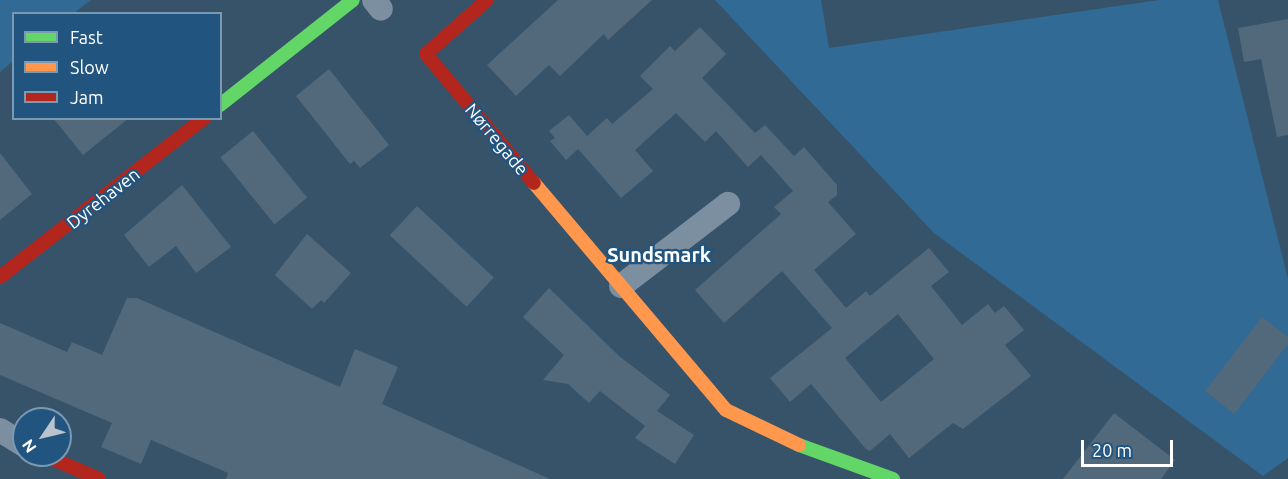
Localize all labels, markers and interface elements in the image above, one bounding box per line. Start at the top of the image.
legend [12,12,222,120]
text: Fast [70,27,103,47]
text: Slow [70,57,109,77]
text: Jam [70,87,104,107]
street label: Nørregade [461,99,533,179]
street label: Dyrehaven [62,163,144,233]
district label: Sundsmark [607,242,711,266]
north arrow [12,407,72,467]
scale bar [1084,428,1176,466]
text: N [18,436,40,456]
text: 20 m [1092,440,1132,460]

